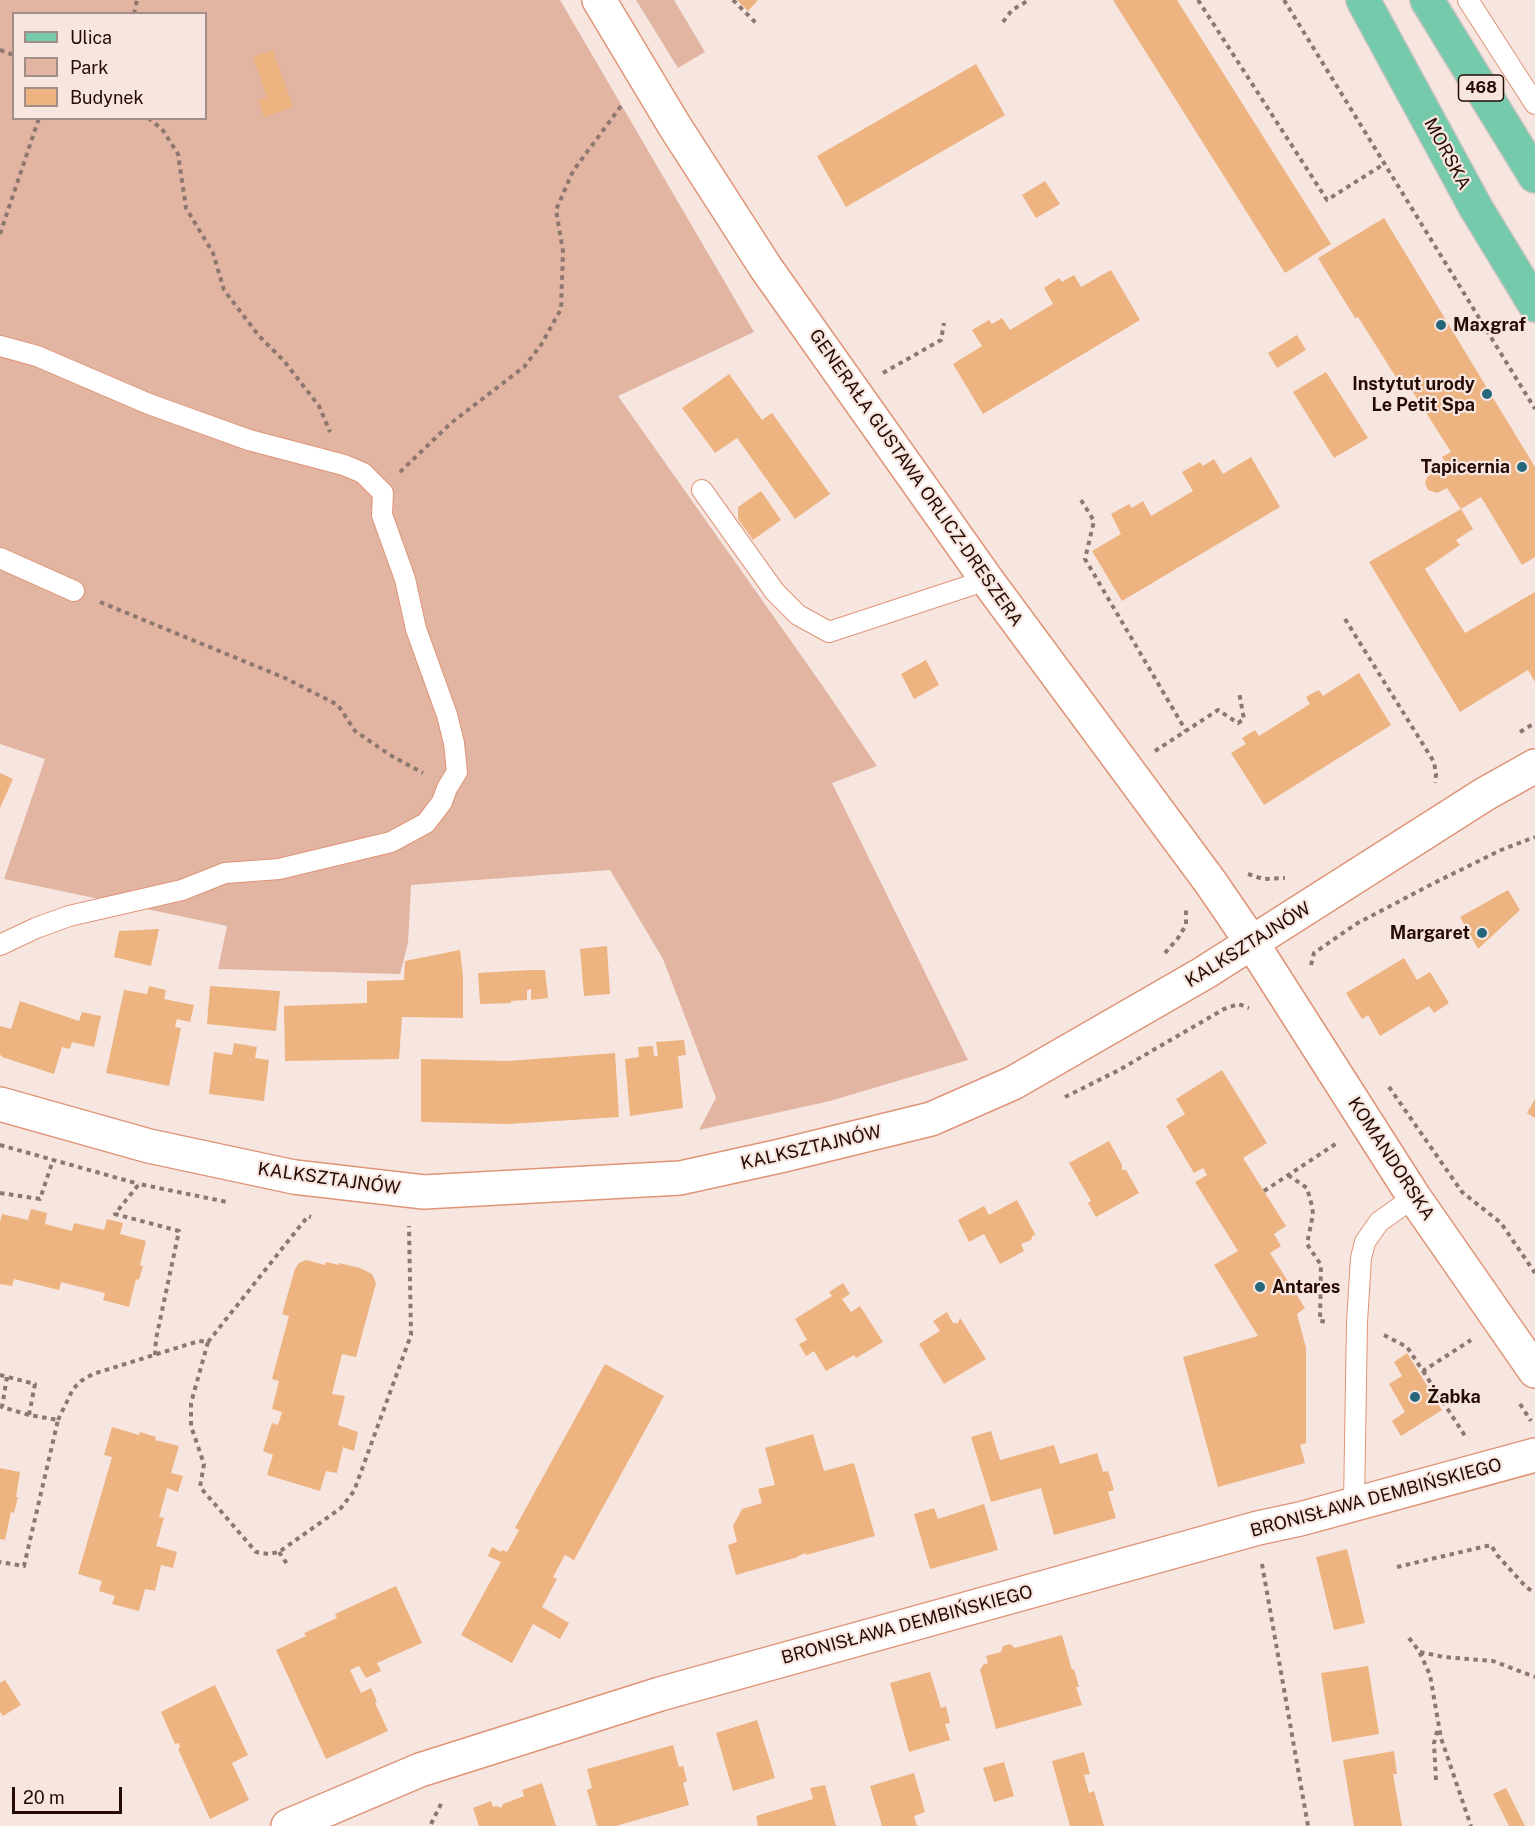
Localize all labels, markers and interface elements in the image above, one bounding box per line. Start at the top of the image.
legend [12,12,207,120]
text: Ulica [70,27,112,48]
text: Park [70,57,108,78]
road number: 468 [1458,75,1504,101]
text: Budynek [70,87,144,108]
street label: MORSKA [1419,114,1475,194]
place label: Maxgraf [1453,314,1526,336]
marker: Maxgraf [1434,318,1448,332]
street label: GENERAŁA GUSTAWA ORLICZ-DRESZERA [804,325,1028,631]
place label: Instytut urody Le Petit Spa [1352,373,1475,416]
marker: Instytut urody Le Petit Spa [1480,387,1494,401]
place label: Tapicernia [1421,456,1510,478]
marker: Tapicernia [1515,460,1529,474]
street label: KALKSZTAJNÓW [1181,898,1315,992]
place label: Margaret [1390,922,1470,944]
marker: Margaret [1475,926,1489,940]
street label: KOMANDORSKA [1343,1093,1439,1225]
street label: KALKSZTAJNÓW [738,1121,884,1175]
street label: KALKSZTAJNÓW [256,1158,402,1200]
place label: Antares [1272,1276,1340,1298]
marker: Antares [1253,1280,1267,1294]
place label: Żabka [1427,1386,1481,1408]
marker: Żabka [1408,1390,1422,1404]
street label: BRONISŁAWA DEMBIŃSKIEGO [1248,1454,1504,1542]
street label: BRONISŁAWA DEMBIŃSKIEGO [779,1581,1035,1669]
scale bar [15,1775,124,1813]
text: 20 m [23,1787,65,1808]

